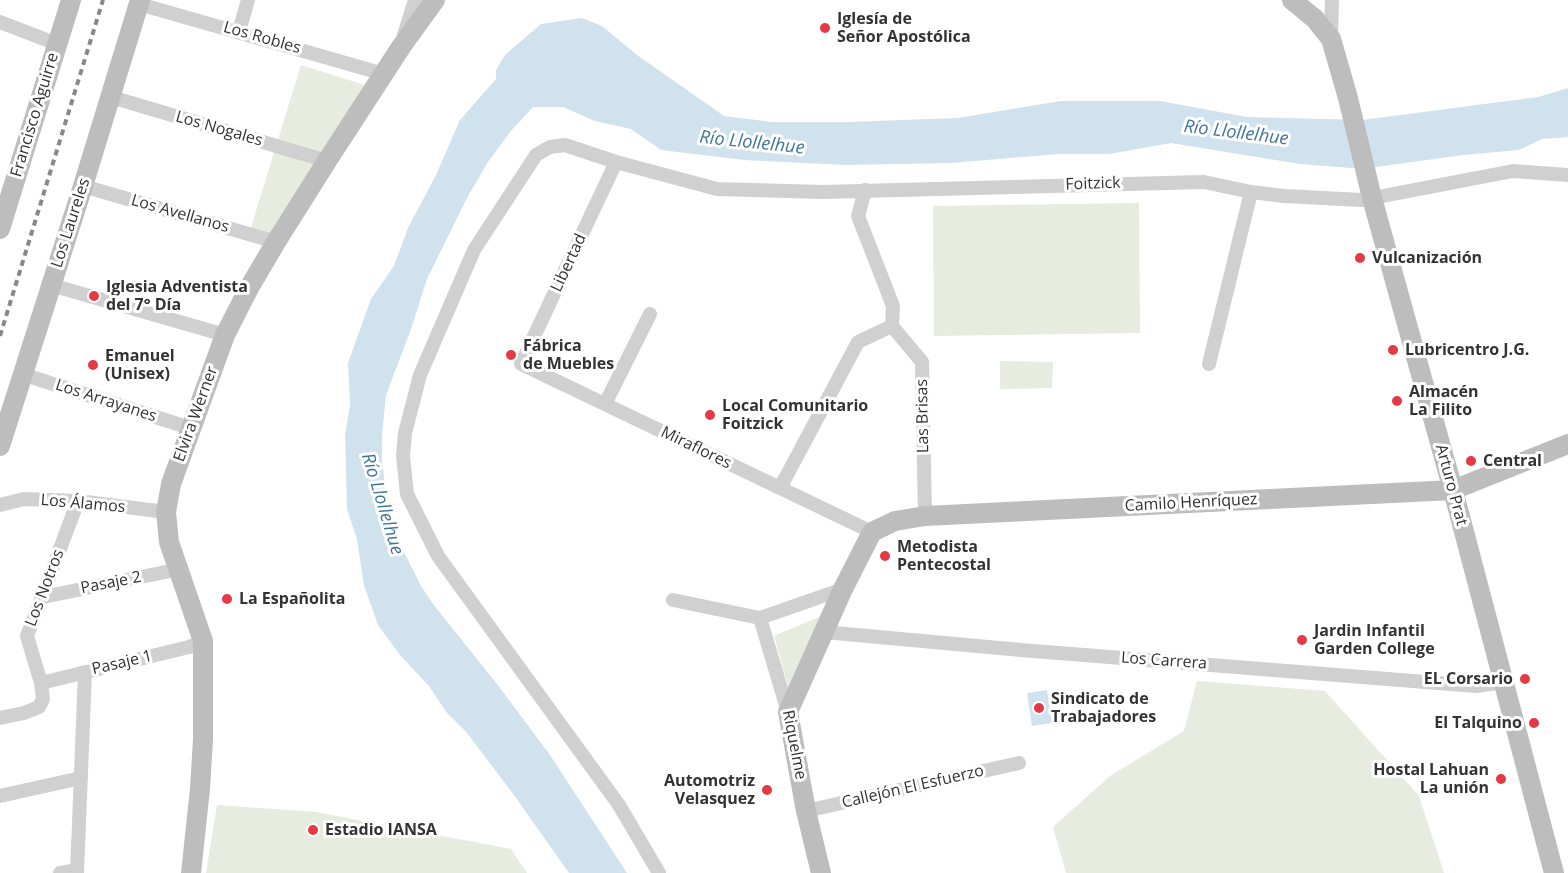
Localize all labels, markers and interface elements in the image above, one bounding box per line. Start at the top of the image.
place label: Iglesía de Señor Apostólica [837,9,971,47]
street label: Los Robles [221,18,303,58]
marker: Iglesía de Señor Apostólica [818,21,832,35]
street label: Francisco Aguirre [7,51,63,179]
street label: Los Nogales [173,107,265,151]
water label: Río Llollelhue [1182,116,1290,150]
water label: Río Llollelhue [699,127,805,159]
street label: Foitzick [1065,173,1121,195]
street label: Los Laureles [48,176,94,270]
street label: Los Avellanos [129,191,231,237]
street label: Libertad [547,231,591,295]
place label: Vulcanización [1372,248,1482,268]
marker: Vulcanización [1353,251,1367,265]
place label: Iglesia Adventista del 7° Día [106,277,248,315]
marker: Iglesia Adventista del 7° Día [87,289,101,303]
place label: Fábrica de Muebles [523,336,614,374]
place label: Lubricentro J.G. [1405,340,1529,360]
marker: Lubricentro J.G. [1386,343,1400,357]
place label: Emanuel (Unisex) [105,346,175,384]
marker: Fábrica de Muebles [504,348,518,362]
marker: Emanuel (Unisex) [86,358,100,372]
street label: Elvira Werner [170,364,222,464]
street label: Los Arrayanes [53,376,159,426]
street label: Las Brisas [913,379,933,453]
place label: Almacén La Filito [1409,382,1478,420]
marker: Almacén La Filito [1390,394,1404,408]
place label: Local Comunitario Foitzick [722,396,868,434]
marker: Local Comunitario Foitzick [703,408,717,422]
street label: Miraflores [658,423,734,473]
street label: Arturo Prat [1431,442,1471,528]
water label: Río Llollelhue [356,451,408,557]
place label: Central [1483,451,1542,471]
marker: Central [1464,454,1478,468]
street label: Camilo Henríquez [1124,490,1258,516]
street label: Los Álamos [40,491,126,517]
place label: Metodista Pentecostal [897,537,991,575]
street label: Los Notros [22,547,68,629]
marker: Metodista Pentecostal [878,549,892,563]
street label: Pasaje 2 [79,568,143,598]
place label: La Españolita [239,589,345,609]
marker: La Españolita [220,592,234,606]
place label: Jardin Infantil Garden College [1314,621,1435,659]
marker: Jardin Infantil Garden College [1295,633,1309,647]
street label: Pasaje 1 [90,647,154,679]
street label: Los Carrera [1120,648,1208,674]
place label: EL Corsario [1424,669,1513,689]
marker: EL Corsario [1518,672,1532,686]
place label: Sindicato de Trabajadores [1051,689,1156,727]
marker: Sindicato de Trabajadores [1032,701,1046,715]
street label: Riquelme [778,709,810,781]
place label: El Talquino [1434,713,1522,733]
marker: El Talquino [1527,716,1541,730]
place label: Hostal Lahuan La unión [1373,760,1489,798]
street label: Callejón El Esfuerzo [840,761,986,813]
place label: Automotriz Velasquez [664,771,755,809]
marker: Hostal Lahuan La unión [1494,772,1508,786]
marker: Automotriz Velasquez [760,783,774,797]
place label: Estadio IANSA [325,820,437,840]
marker: Estadio IANSA [306,823,320,837]

